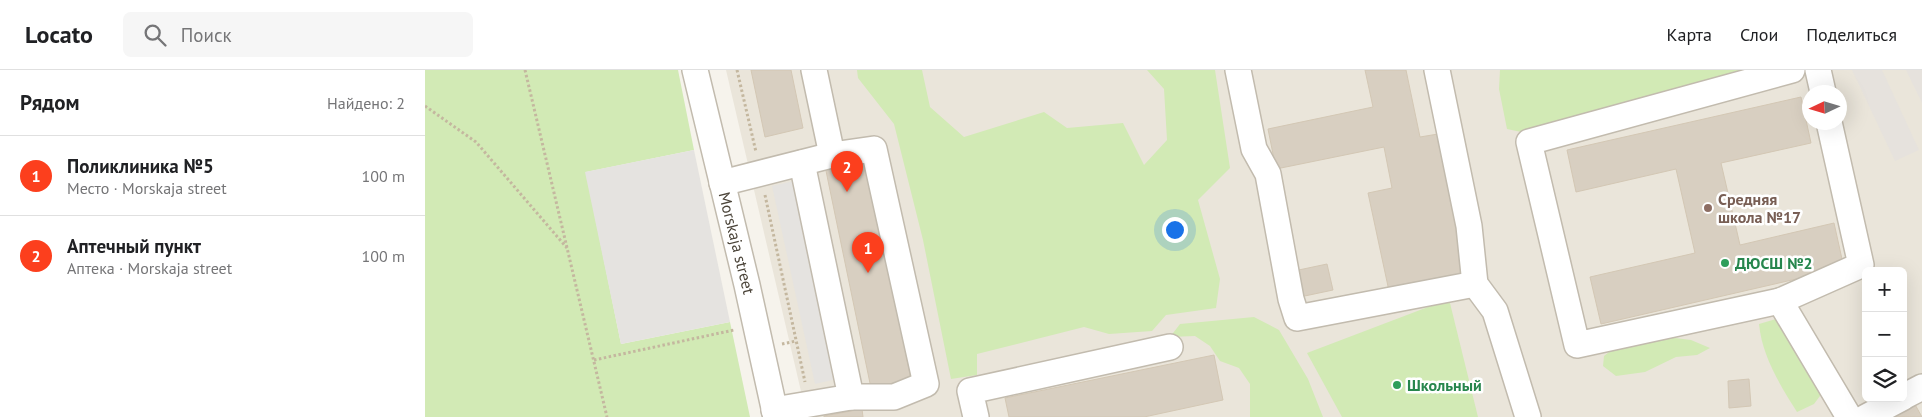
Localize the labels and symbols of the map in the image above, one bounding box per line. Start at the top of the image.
north arrow [1802,85,1847,130]
pin: 2 [831,151,863,192]
place label: Средняя школа №17 [1718,189,1801,227]
street label: Morskaja street [715,190,759,297]
marker: Средняя школа №17 [1702,202,1714,214]
your location [1162,217,1188,243]
pin: 1 [852,232,884,273]
place label: ДЮСШ №2 [1735,253,1813,273]
marker: ДЮСШ №2 [1719,257,1731,269]
place label: Школьный [1407,375,1482,395]
marker: Школьный [1391,379,1403,391]

